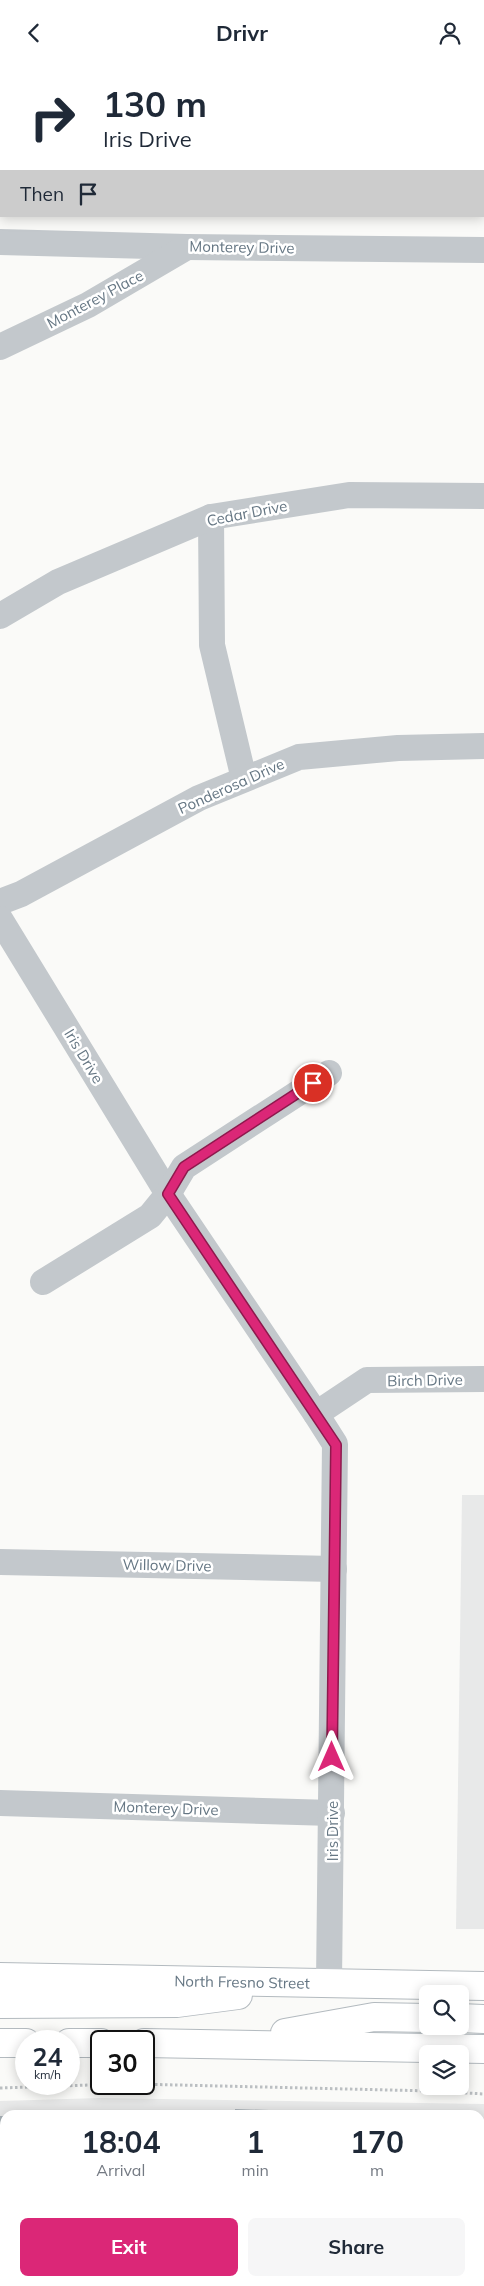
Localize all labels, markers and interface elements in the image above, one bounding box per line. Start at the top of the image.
icon: back [20,19,48,47]
text: Drivr [216,19,268,47]
icon: person [436,19,464,47]
text: 130 m [103,82,207,126]
icon: right [20,85,85,150]
text: Iris Drive [103,125,192,153]
icon: arrive [74,180,102,208]
text: Then [20,182,64,206]
street label: Monterey Drive [189,237,295,257]
street label: Monterey Place [43,266,147,332]
street label: Cedar Drive [205,496,289,530]
street label: Ponderosa Drive [175,754,287,818]
street label: Iris Drive [60,1025,108,1087]
pin [292,1062,334,1104]
icon: arrive [299,1069,327,1097]
street label: Birch Drive [387,1370,463,1390]
street label: Willow Drive [122,1555,212,1575]
position arrow [305,1730,357,1782]
street label: Monterey Drive [113,1797,219,1819]
street label: Iris Drive [323,1801,342,1861]
street label: North Fresno Street [174,1971,310,1993]
map controls [419,1985,469,2095]
button: search [419,1985,469,2035]
speed limit sign: 30 [90,2030,155,2095]
text: 24 [32,2041,63,2072]
button: layers [419,2045,469,2095]
text: km/h [34,2067,61,2082]
text: 18:04 [81,2123,161,2161]
text: 1 [246,2123,264,2161]
text: 170 [350,2123,404,2161]
text: Arrival [96,2160,145,2180]
text: min [242,2160,269,2180]
text: m [370,2160,384,2180]
button: Exit [20,2218,238,2276]
button: Share [248,2218,465,2276]

